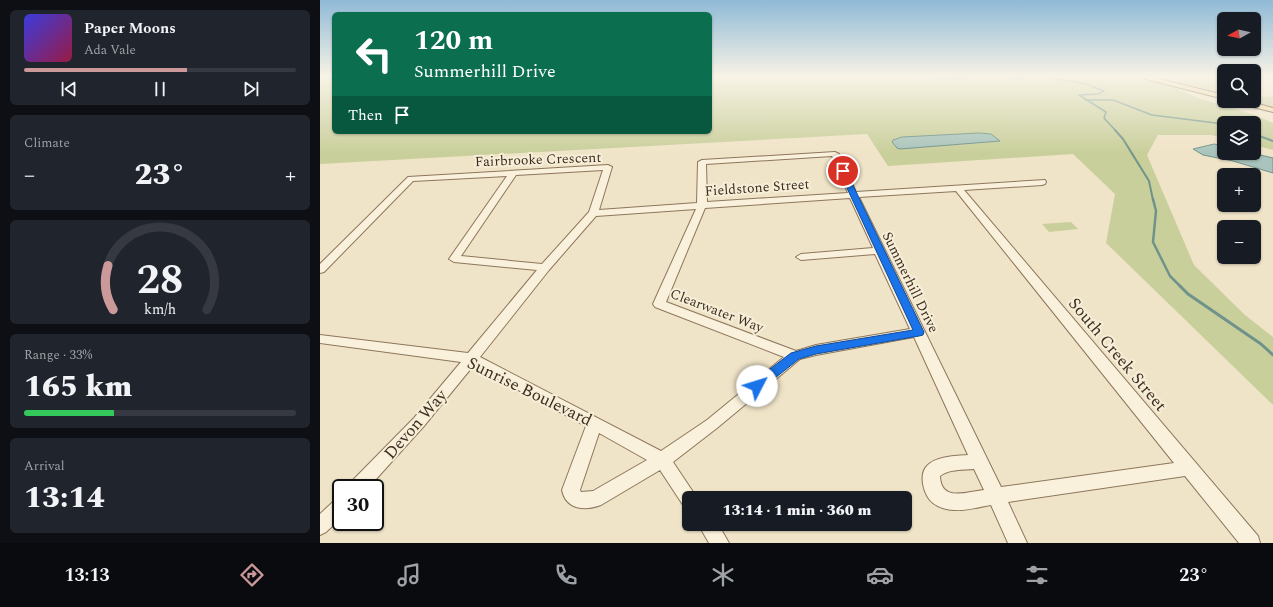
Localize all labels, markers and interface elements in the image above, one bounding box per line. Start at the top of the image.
north arrow [1217,12,1261,56]
map controls [1217,12,1261,264]
text: Paper Moons [84,17,176,40]
text: 120 m [414,19,493,62]
icon: left [348,28,400,80]
text: Ada Vale [84,40,136,60]
text: Summerhill Drive [414,58,556,85]
button: search [1217,64,1261,108]
icon: previous [58,78,80,100]
icon: pause [149,78,171,100]
icon: next [240,78,262,100]
text: Then [348,104,383,127]
icon: arrive [391,104,413,126]
button: layers [1217,116,1261,160]
text: Climate [24,133,70,153]
street label: Fairbrooke Crescent [474,147,602,172]
text: 23° [135,152,186,198]
pin [826,154,860,188]
text: − [24,159,35,192]
text: + [285,159,296,192]
icon: arrive [832,160,854,182]
button: + [1217,168,1261,212]
street label: Fieldstone Street [704,173,810,202]
button: − [1217,220,1261,264]
street label: Summerhill Drive [877,228,944,337]
text: 28 [137,248,183,311]
street label: Clearwater Way [667,283,768,338]
street label: South Creek Street [1062,292,1173,417]
text: km/h [144,298,176,320]
text: Range · 33% [24,345,92,365]
street label: Sunrise Boulevard [463,350,597,433]
text: 165 km [24,364,132,410]
position arrow [736,365,778,407]
street label: Devon Way [378,383,454,465]
text: Arrival [24,456,65,476]
text: 13:14 [24,475,104,521]
speed limit sign: 30 [332,479,384,531]
text: 13:14 · 1 min · 360 m [723,499,871,522]
icon: directions [238,561,266,589]
icon: music [395,561,423,589]
icon: phone [552,561,580,589]
icon: climate [709,561,737,589]
icon: car [866,561,894,589]
icon: filters [1023,561,1051,589]
text: 13:13 [64,562,110,589]
text: 23° [1179,562,1209,589]

